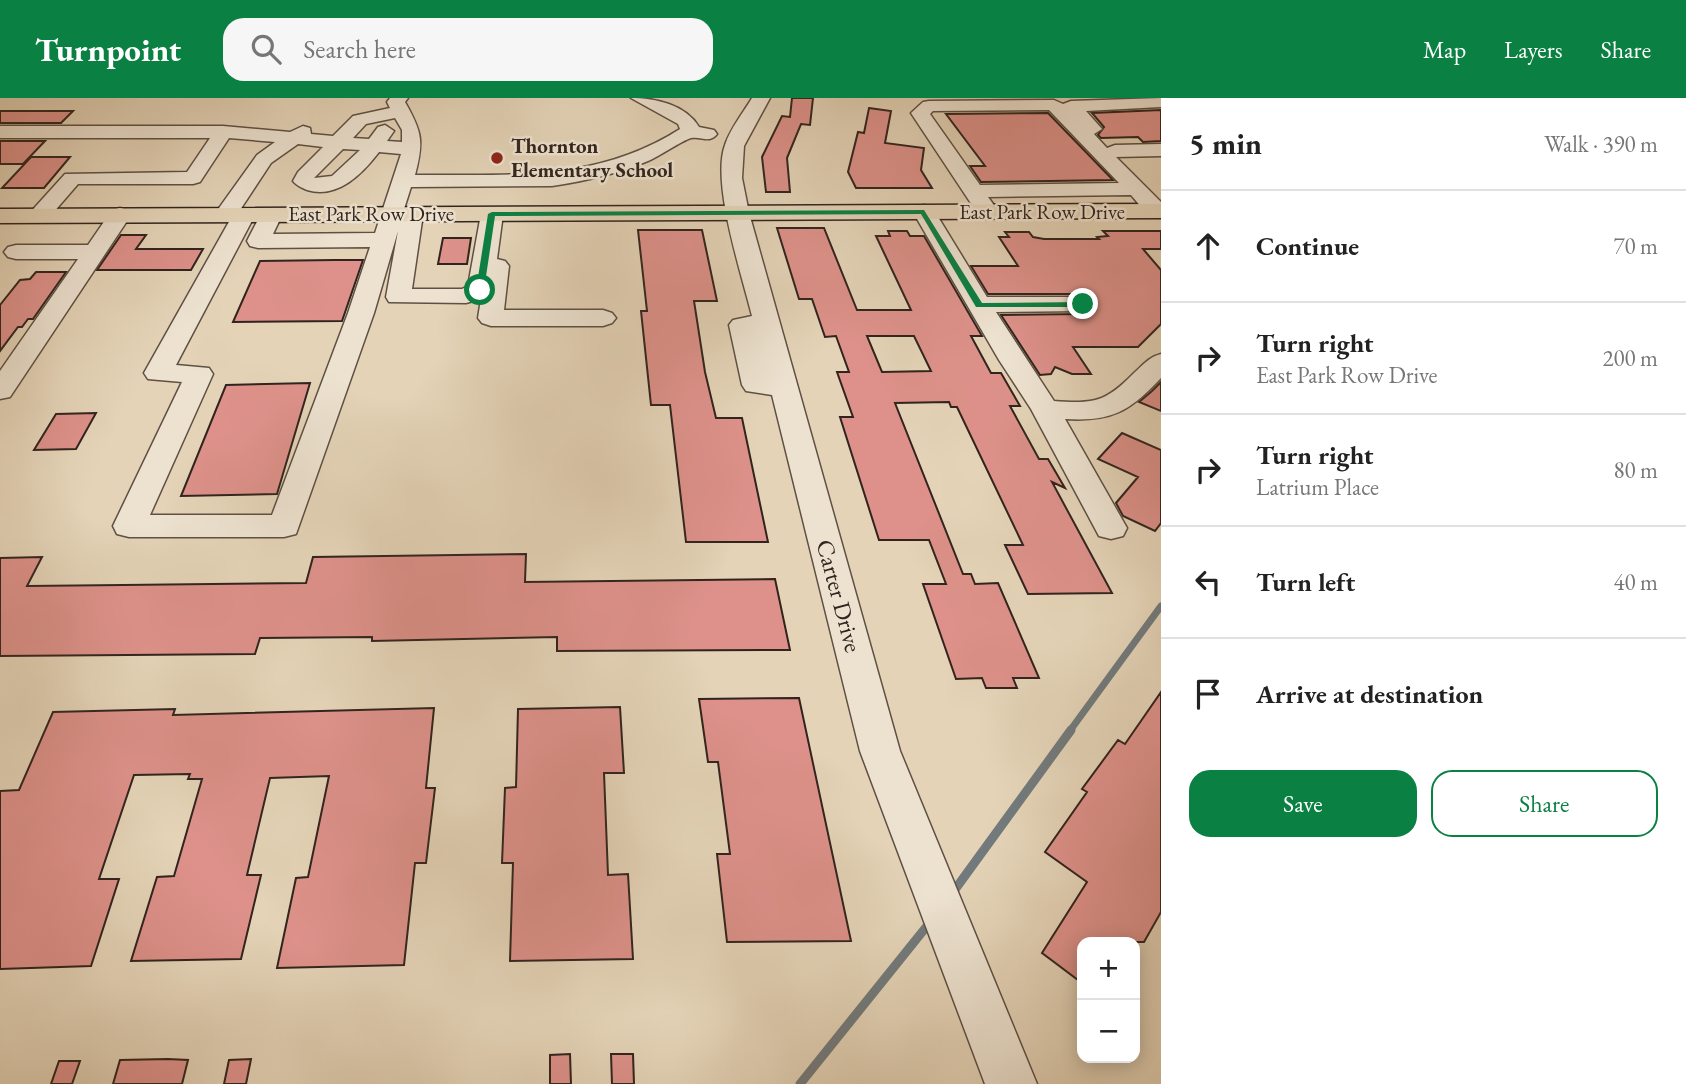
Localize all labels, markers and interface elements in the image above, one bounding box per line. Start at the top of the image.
search box [223,18,713,81]
text: Turnpoint [35,28,181,71]
icon: search [247,30,285,68]
text: Search here [303,32,416,66]
text: Map [1423,34,1466,65]
text: Layers [1504,34,1563,65]
text: Share [1601,34,1651,65]
text: 5 min [1189,124,1262,163]
text: Walk · 390 m [1544,129,1658,159]
place label: Thornton Elementary School [511,132,673,183]
marker: Thornton Elementary School [489,150,505,166]
street label: East Park Row Drive [959,198,1125,225]
street label: East Park Row Drive [288,200,454,227]
icon: ahead [1189,227,1227,265]
text: Continue [1256,229,1359,263]
text: 70 m [1613,231,1658,261]
route start [464,274,495,305]
route end [1067,288,1098,319]
text: Turn right [1256,326,1374,360]
icon: right [1189,339,1227,377]
text: 200 m [1602,343,1658,373]
text: East Park Row Drive [1256,360,1438,390]
text: Turn right [1256,438,1374,472]
icon: right [1189,451,1227,489]
text: 80 m [1613,455,1658,485]
text: Latrium Place [1256,472,1379,502]
street label: Carter Drive [810,536,869,656]
icon: left [1189,563,1227,601]
text: Turn left [1256,565,1355,599]
text: 40 m [1613,567,1658,597]
icon: arrive [1189,675,1227,713]
text: Arrive at destination [1256,677,1483,711]
button: Save [1189,770,1417,837]
button: Share [1431,770,1658,837]
map controls [1077,937,1140,1063]
button: + [1077,937,1140,1000]
button: − [1077,1000,1140,1063]

